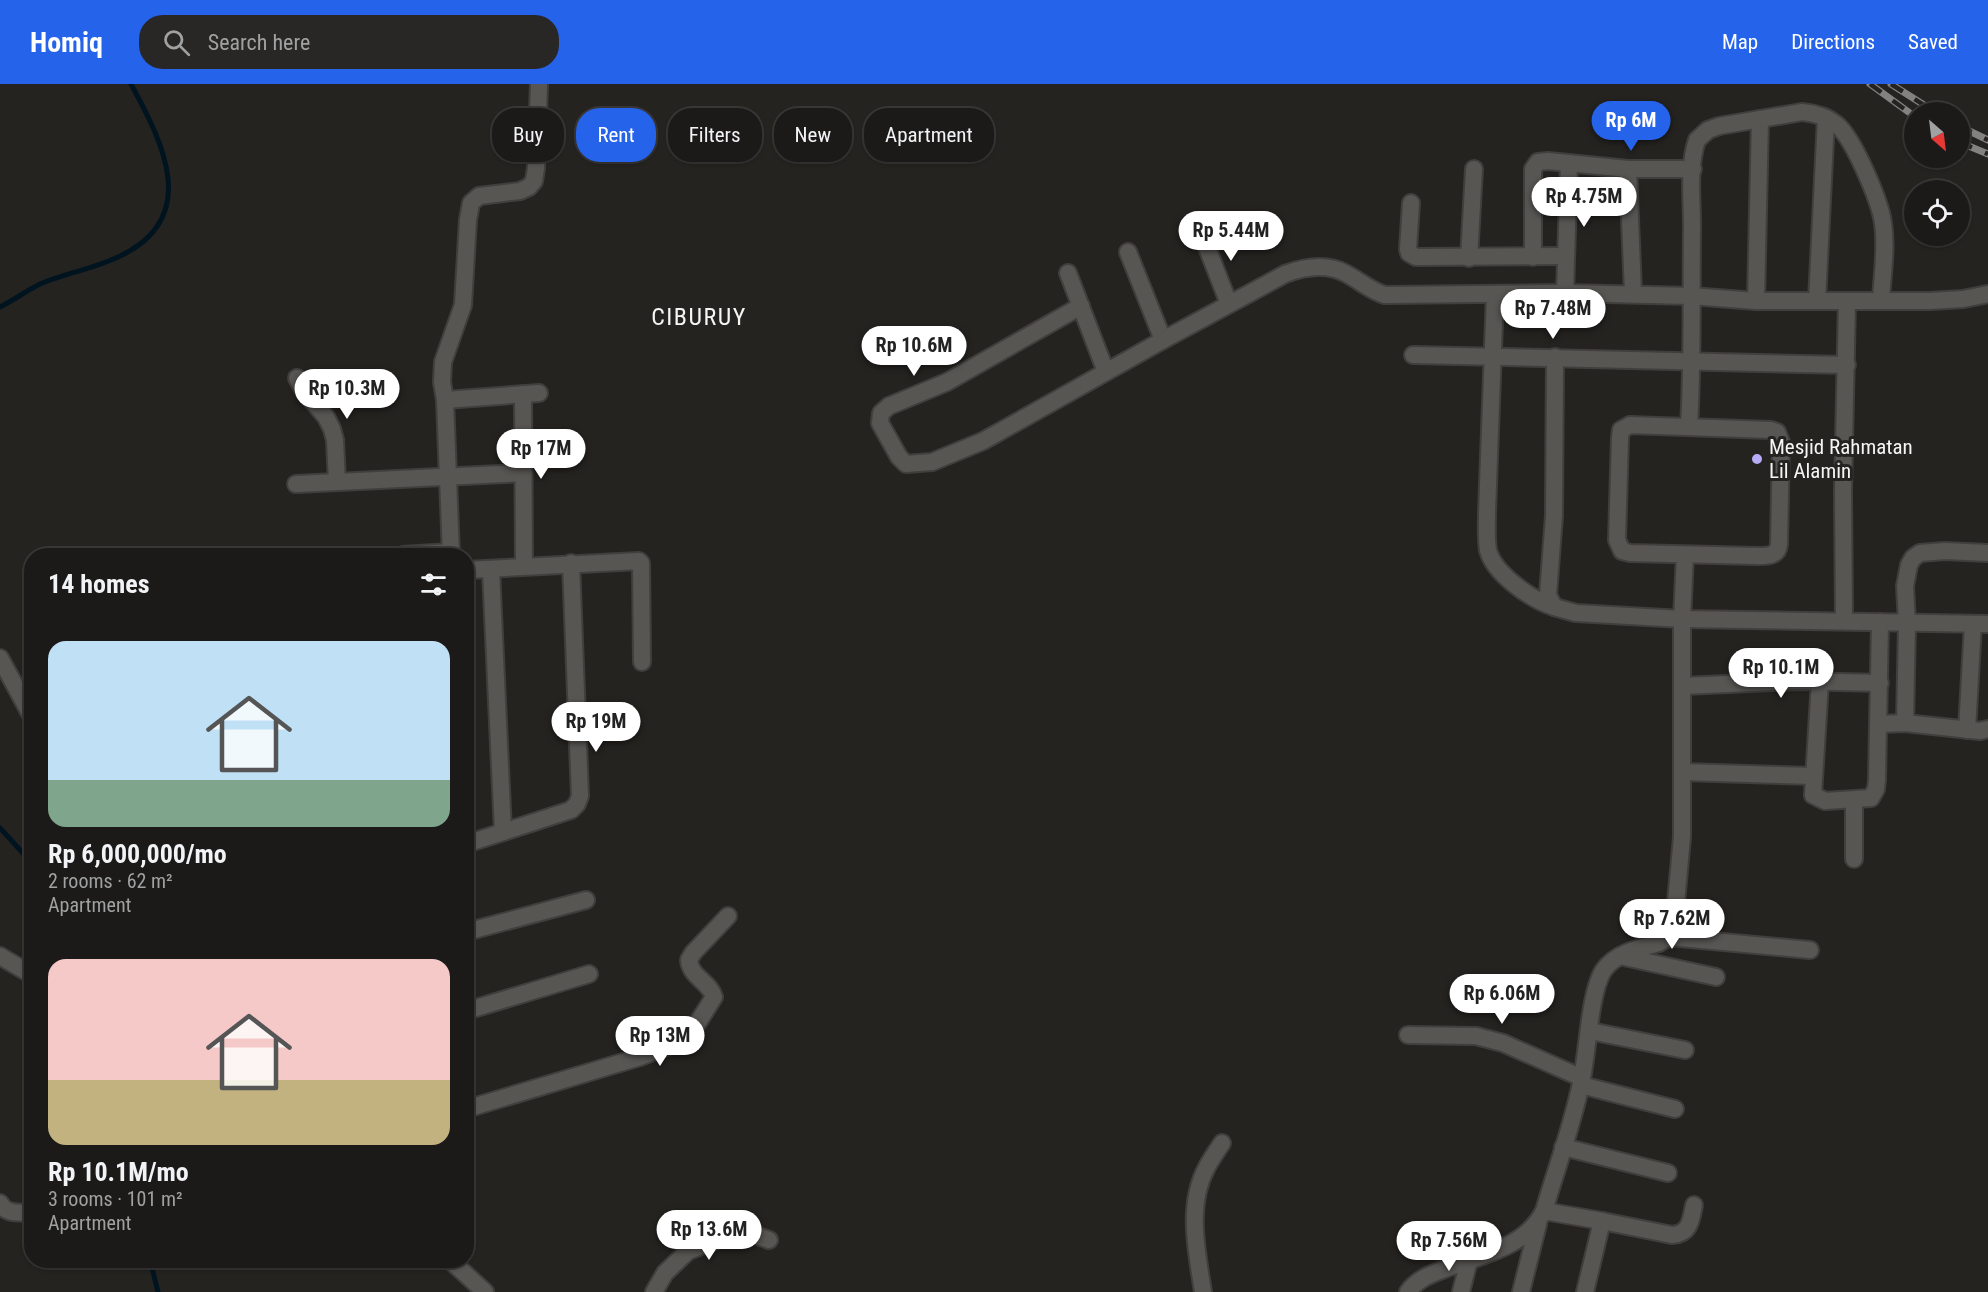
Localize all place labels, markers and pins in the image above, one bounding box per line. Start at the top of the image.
pin: Rp 6M [1589,101,1673,152]
pin: Rp 4.75M [1522,177,1646,228]
pin: Rp 5.44M [1169,211,1293,262]
pin: Rp 7.48M [1491,289,1615,340]
pin: Rp 10.6M [852,326,976,377]
pin: Rp 10.3M [285,369,409,420]
pin: Rp 17M [492,429,590,480]
place label: Mesjid Rahmatan Lil Alamin [1769,435,1913,483]
marker: Mesjid Rahmatan Lil Alamin [1750,452,1764,466]
pin: Rp 10.1M [1719,648,1843,699]
pin: Rp 19M [547,702,645,753]
pin: Rp 7.62M [1610,899,1734,950]
pin: Rp 6.06M [1440,974,1564,1025]
pin: Rp 13M [611,1016,709,1067]
pin: Rp 13.6M [647,1210,771,1261]
pin: Rp 7.56M [1387,1221,1511,1272]

